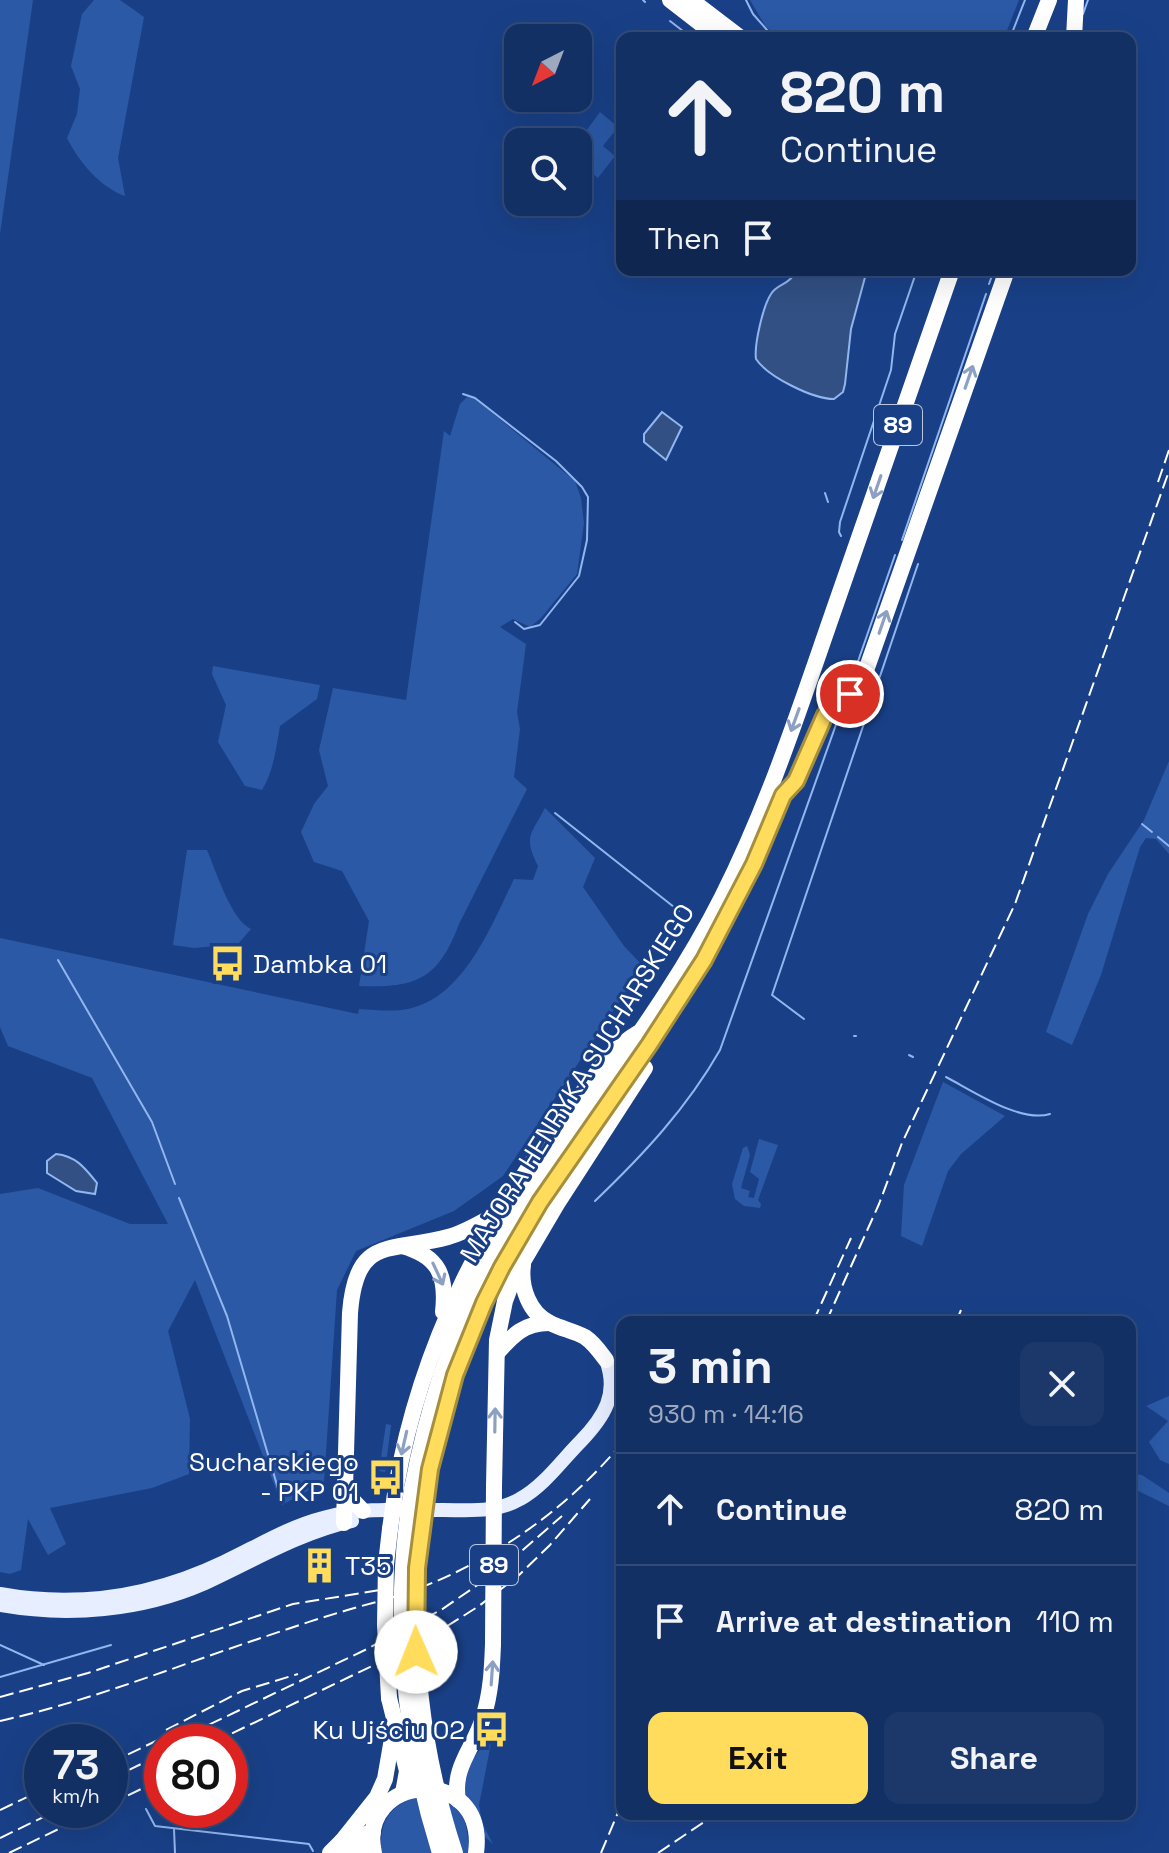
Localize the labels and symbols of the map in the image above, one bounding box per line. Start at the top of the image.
north arrow [504,24,592,112]
one-way arrow [963,365,978,390]
road number: 89 [874,405,922,445]
one-way arrow [868,475,883,500]
one-way arrow [877,610,892,635]
pin [816,660,884,728]
one-way arrow [787,707,802,732]
street label: MAJORA HENRYKA SUCHARSKIEGO [452,897,702,1269]
bus stop icon: Dambka 01 [208,945,246,983]
place label: Dambka 01 [253,947,387,981]
one-way arrow [431,1262,446,1286]
one-way arrow [487,1407,503,1434]
one-way arrow [396,1430,411,1456]
place label: Sucharskiego - PKP 01 [189,1445,359,1509]
bus stop icon: Sucharskiego - PKP 01 [366,1458,404,1496]
road number: 89 [470,1545,518,1585]
building icon: T35 [300,1547,338,1585]
place label: T35 [345,1549,392,1583]
position arrow [374,1610,458,1694]
one-way arrow [485,1660,500,1687]
bus stop icon: Ku Ujściu 02 [472,1711,510,1749]
place label: Ku Ujściu 02 [313,1713,465,1747]
speed limit sign: 80 [144,1724,248,1828]

